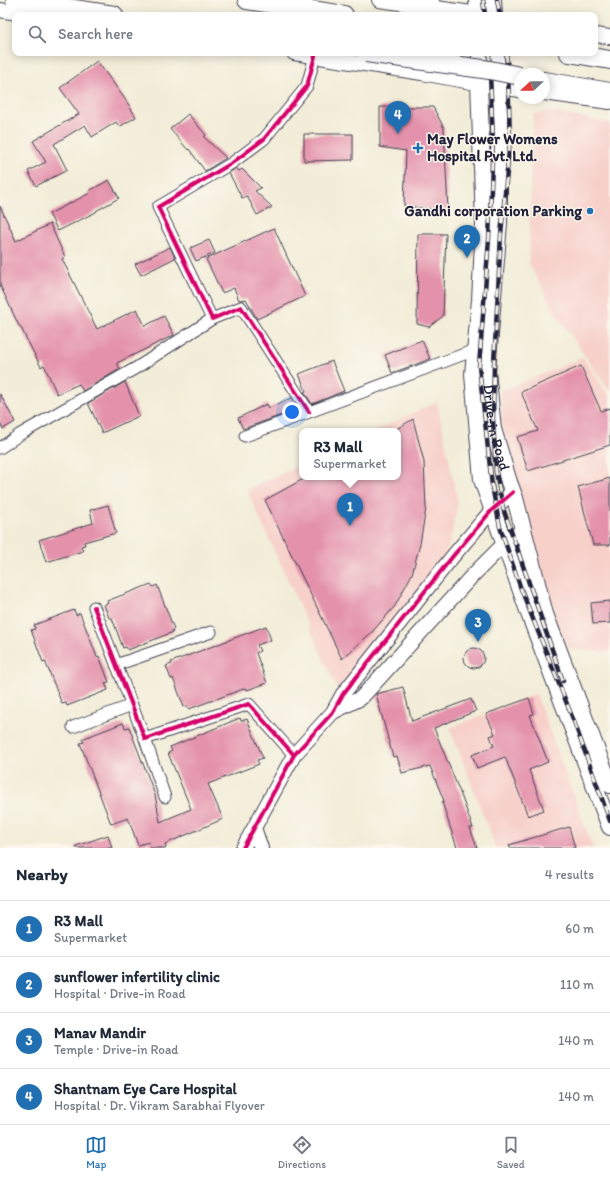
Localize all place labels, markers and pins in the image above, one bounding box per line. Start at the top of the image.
pin: 4 [385,101,411,134]
place label: May Flower Womens Hospital Pvt. Ltd. [427,130,558,166]
marker: May Flower Womens Hospital Pvt. Ltd. [412,142,424,154]
place label: Gandhi corporation Parking [404,202,582,221]
marker: Gandhi corporation Parking [585,206,595,216]
pin: 2 [454,225,480,258]
pin: 1 [337,493,363,526]
pin: 3 [465,609,491,642]

